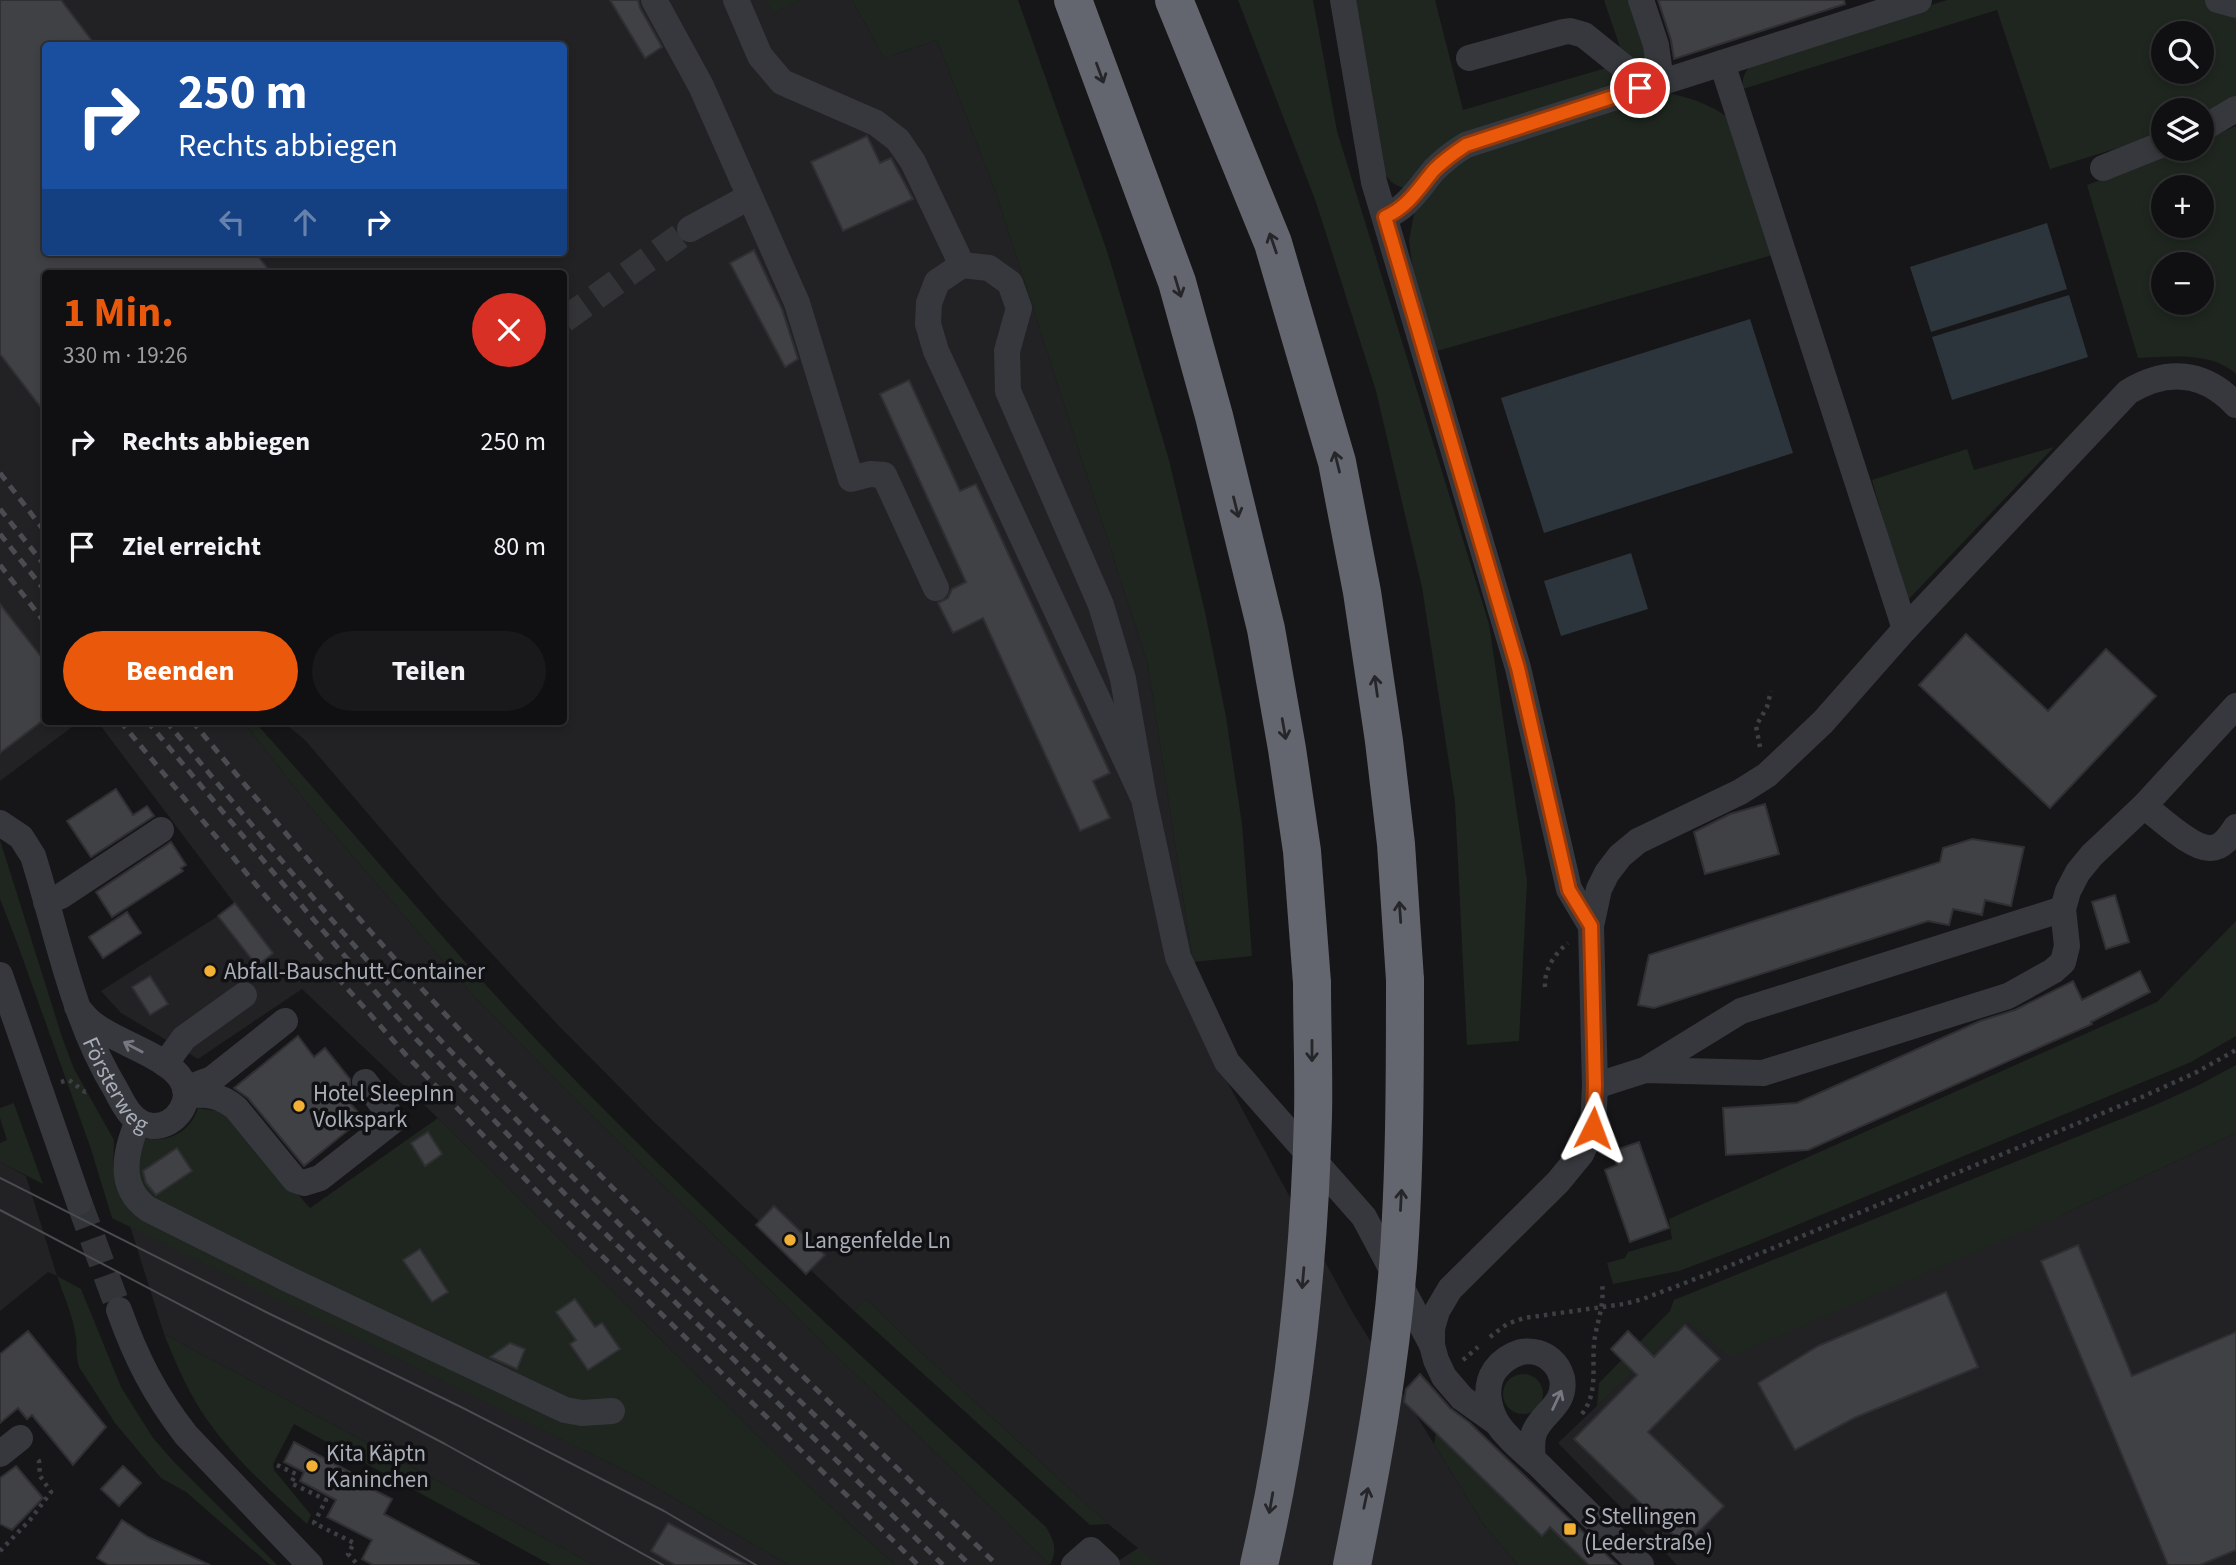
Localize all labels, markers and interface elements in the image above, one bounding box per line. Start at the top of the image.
map controls [2151,21,2214,315]
button: search [2151,21,2214,84]
text: 250 m [178,58,307,128]
pin [1610,58,1670,118]
one-way arrow [1095,62,1107,84]
icon: arrive [1621,69,1659,107]
icon: right [63,70,154,161]
button: layers [2151,98,2214,161]
text: Rechts abbiegen [178,123,398,169]
button: + [2151,175,2214,238]
icon: left [213,203,251,241]
icon: ahead [286,203,324,241]
icon: right [359,203,397,241]
one-way arrow [1266,233,1278,255]
button: − [2151,252,2214,315]
one-way arrow [1172,275,1185,297]
text: 1 Min. [63,283,174,343]
button: close [472,293,546,367]
text: 330 m · 19:26 [63,339,187,372]
icon: right [63,423,101,461]
text: Rechts abbiegen [122,423,310,460]
text: 250 m [480,423,546,460]
one-way arrow [1329,451,1343,474]
one-way arrow [1230,495,1243,517]
icon: arrive [63,528,101,566]
text: Ziel erreicht [122,528,261,565]
text: 80 m [493,528,546,565]
button: Beenden [63,631,298,711]
button: Teilen [312,631,546,711]
one-way arrow [1369,675,1382,698]
one-way arrow [1277,717,1291,740]
one-way arrow [1394,901,1407,924]
place label: Abfall-Bauschutt-Container [224,955,486,988]
marker: Abfall-Bauschutt-Container [202,963,218,979]
street label: Försterweg [74,1031,155,1141]
one-way arrow [1305,1039,1319,1062]
one-way arrow [123,1040,144,1053]
place label: Hotel SleepInn Volkspark [313,1077,454,1136]
position arrow [1556,1091,1630,1165]
marker: Hotel SleepInn Volkspark [291,1098,307,1114]
one-way arrow [1395,1188,1408,1211]
place label: Langenfelde Ln [804,1224,951,1257]
marker: Langenfelde Ln [782,1232,798,1248]
one-way arrow [1296,1266,1309,1289]
one-way arrow [1551,1389,1564,1410]
place label: Kita Käptn Kaninchen [326,1437,429,1496]
marker: Kita Käptn Kaninchen [304,1458,320,1474]
one-way arrow [1359,1487,1373,1510]
one-way arrow [1264,1491,1277,1514]
place label: S Stellingen (Lederstraße) [1584,1500,1713,1559]
marker: S Stellingen (Lederstraße) [1562,1521,1578,1537]

